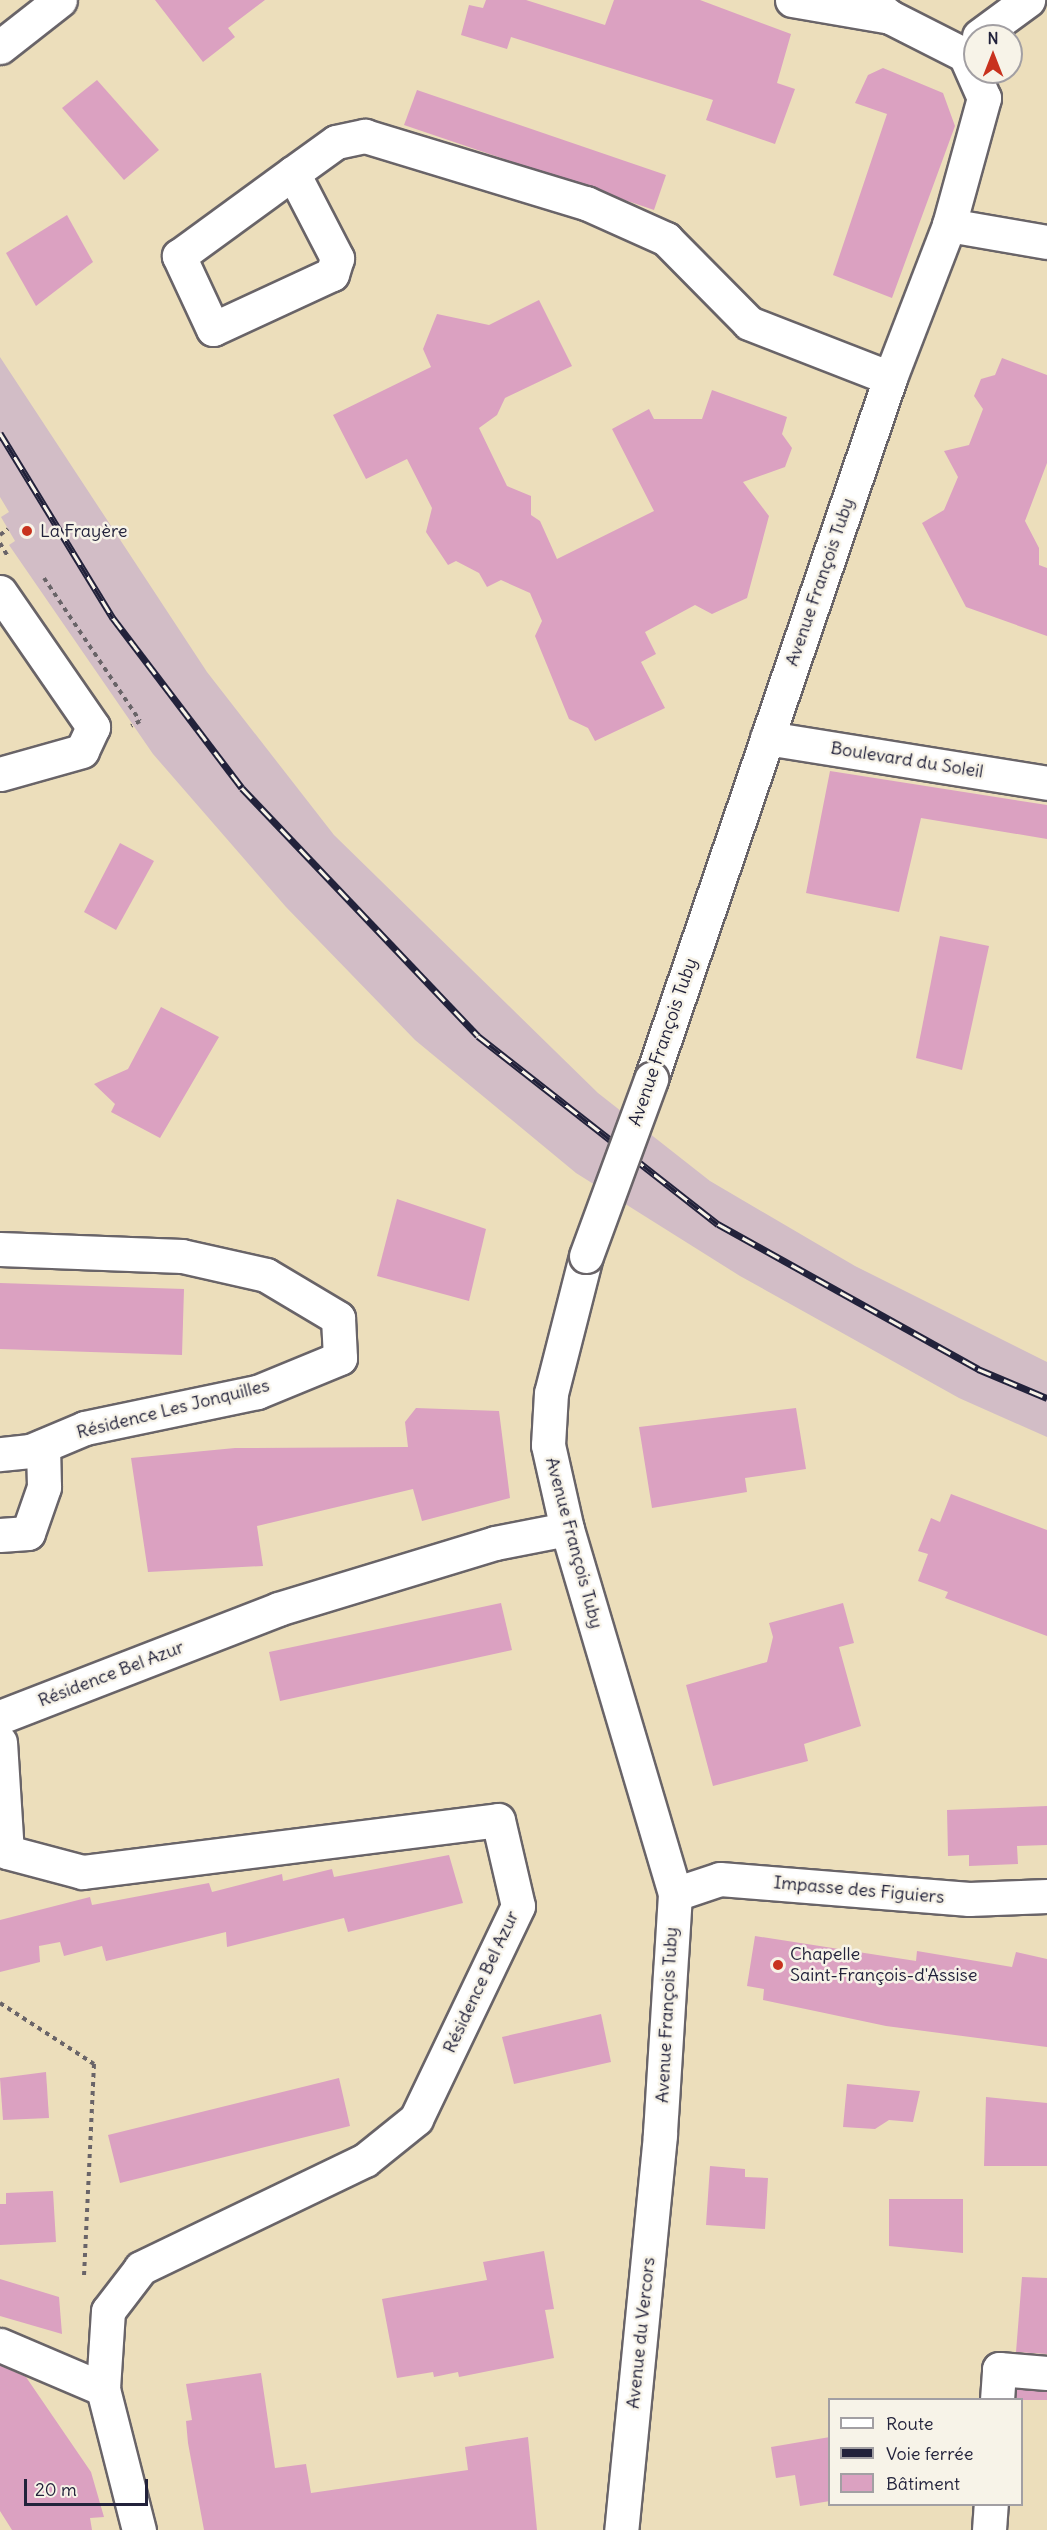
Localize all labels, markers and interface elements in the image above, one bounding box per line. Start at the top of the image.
north arrow [963,24,1023,84]
text: N [987,28,999,48]
street label: Avenue François Tuby [781,495,859,669]
place label: La Frayère [40,520,127,542]
marker: La Frayère [18,522,36,540]
street label: Boulevard du Soleil [829,737,985,783]
street label: Avenue François Tuby [624,955,702,1129]
street label: Résidence Les Jonquilles [74,1375,272,1443]
street label: Avenue François Tuby [541,1455,607,1631]
street label: Résidence Bel Azur [35,1636,187,1712]
street label: Impasse des Figuiers [773,1872,945,1908]
street label: Résidence Bel Azur [439,1908,523,2056]
street label: Avenue François Tuby [652,1926,682,2104]
place label: Chapelle Saint-François-d'Assise [790,1944,977,1986]
marker: Chapelle Saint-François-d'Assise [771,1958,785,1972]
street label: Avenue du Vercors [622,2256,660,2410]
legend [828,2398,1023,2506]
text: Route [886,2412,934,2435]
text: Voie ferrée [886,2442,973,2465]
scale bar [27,2467,152,2505]
text: Bâtiment [886,2472,960,2495]
text: 20 m [35,2478,77,2501]

